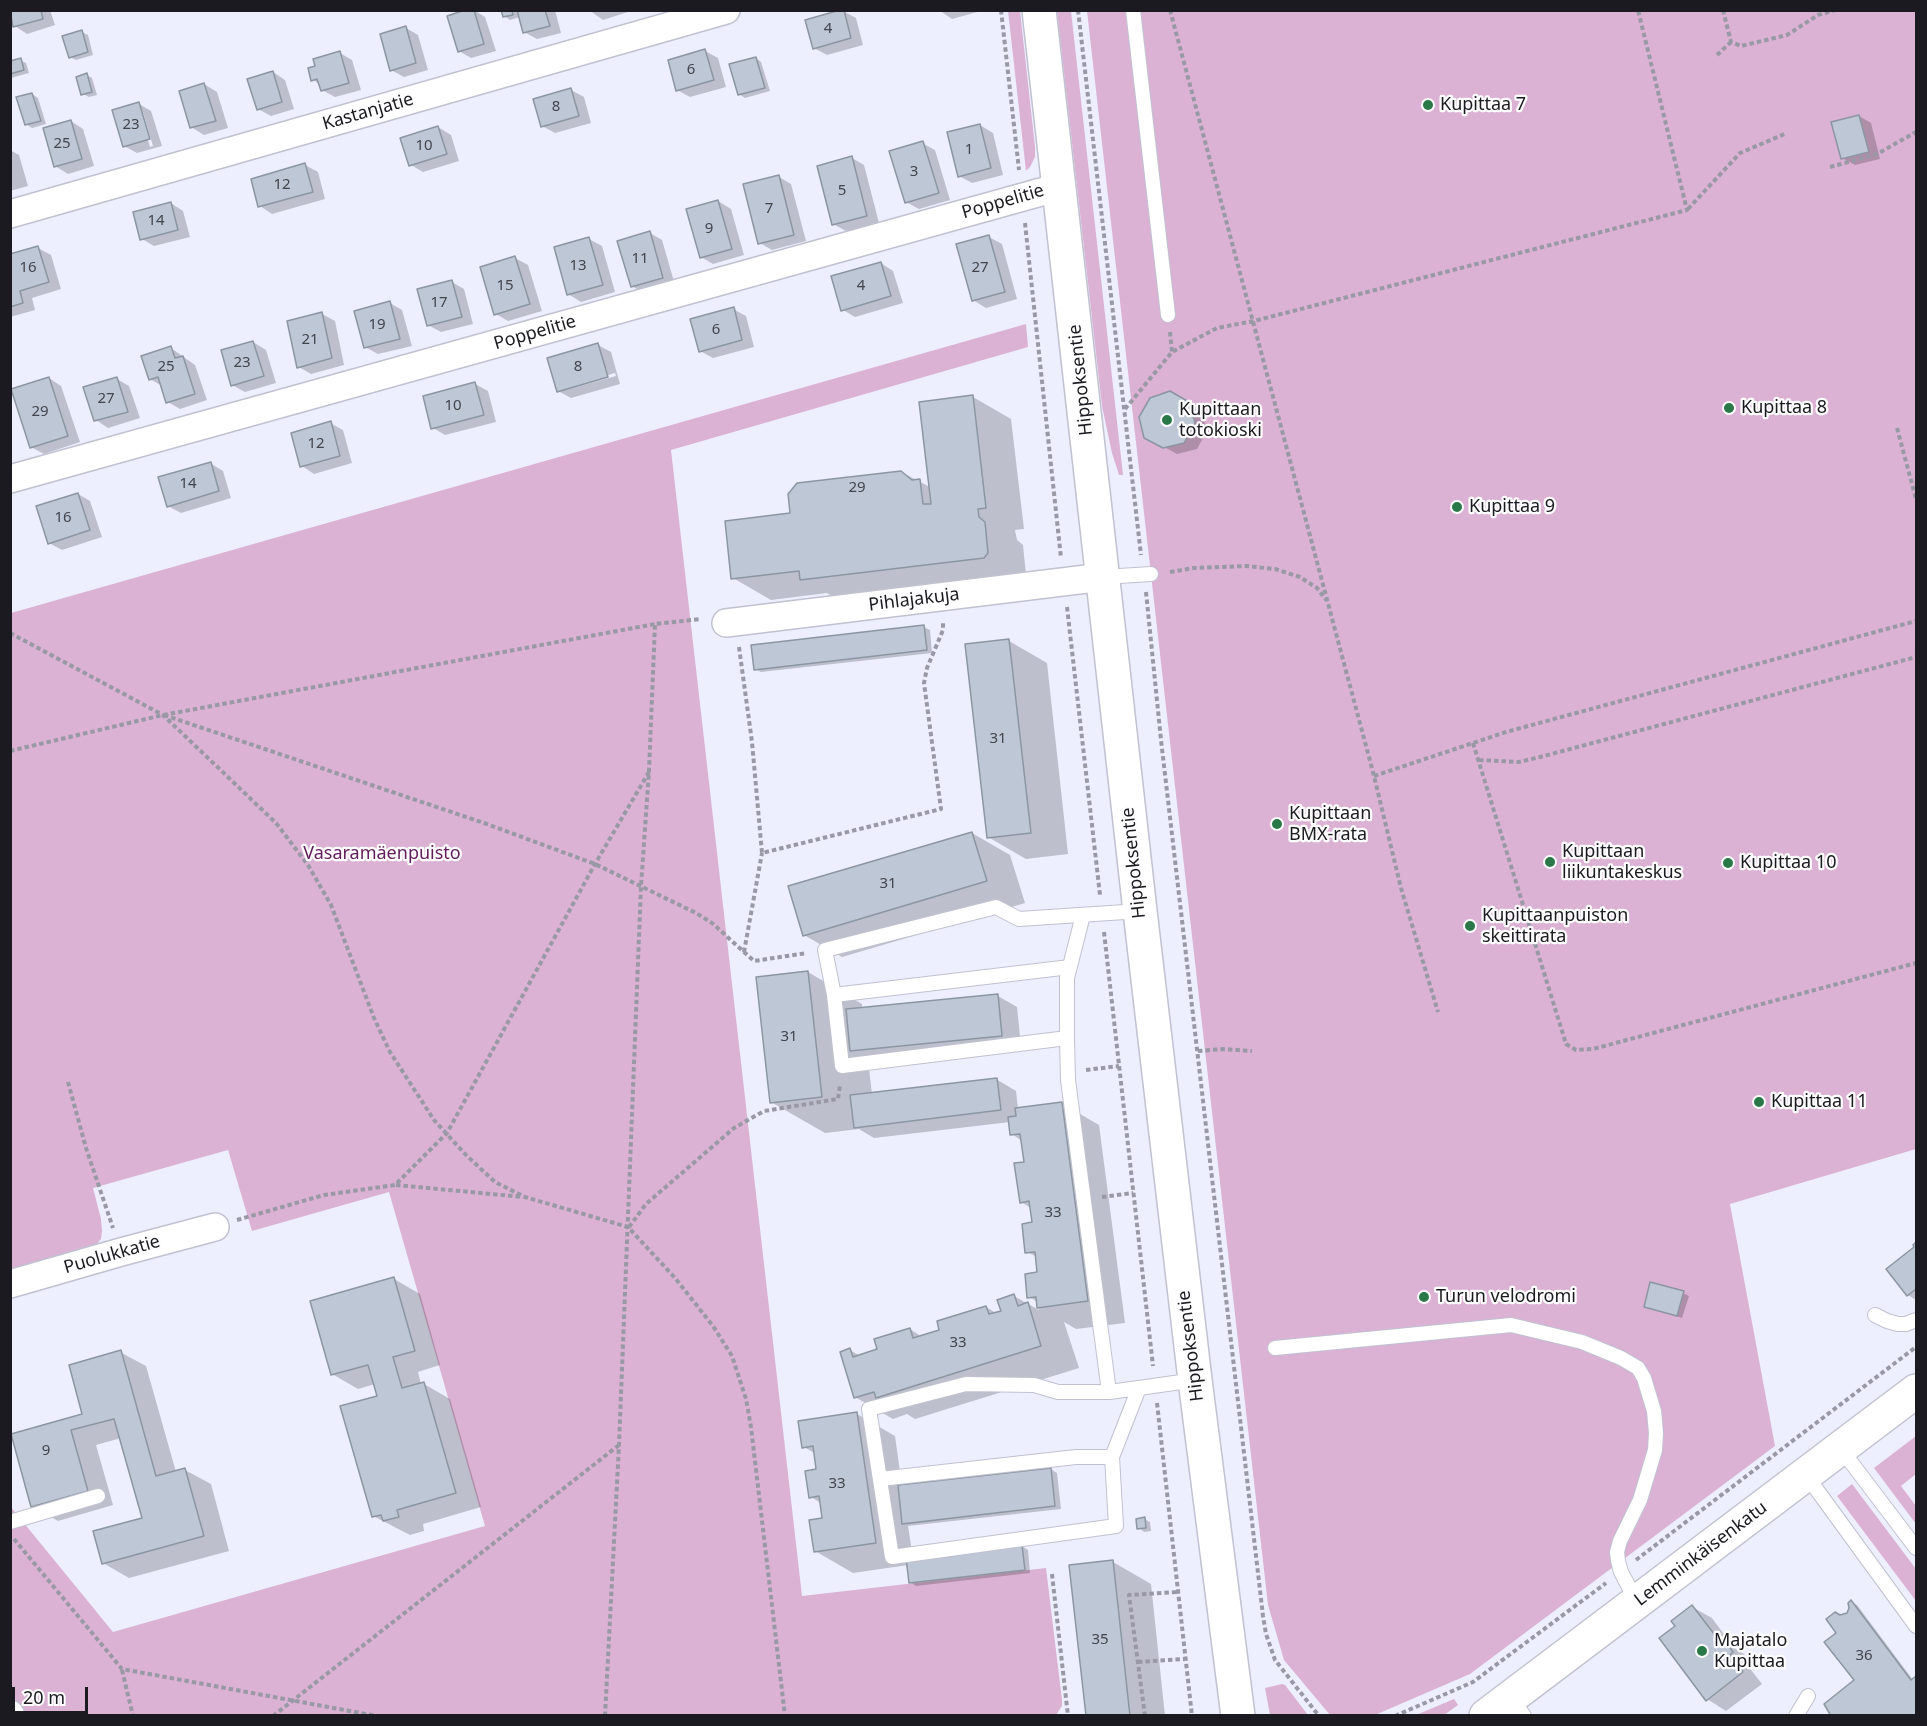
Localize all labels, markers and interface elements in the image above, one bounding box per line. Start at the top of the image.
house number: 4 [824,20,832,38]
house number: 6 [687,61,695,79]
street label: Kastanjatie [320,89,416,135]
place label: Kupittaa 7 [1440,94,1526,116]
house number: 8 [552,98,560,116]
marker: Kupittaa 7 [1421,98,1435,112]
house number: 23 [122,116,140,134]
house number: 25 [53,135,71,153]
house number: 10 [415,137,433,155]
house number: 1 [965,141,973,159]
house number: 3 [910,163,918,181]
house number: 12 [273,176,291,194]
street label: Poppelitie [959,180,1047,224]
house number: 5 [838,182,846,200]
house number: 7 [765,200,773,218]
house number: 14 [147,212,165,230]
house number: 9 [705,220,713,238]
house number: 11 [631,250,649,268]
house number: 13 [569,257,587,275]
house number: 16 [19,259,37,277]
house number: 27 [971,259,989,277]
house number: 15 [496,277,514,295]
house number: 4 [857,277,865,295]
house number: 17 [430,294,448,312]
street label: Poppelitie [491,311,579,355]
house number: 19 [368,316,386,334]
house number: 6 [712,321,720,339]
street label: Hippoksentie [1064,323,1098,437]
house number: 21 [301,331,319,349]
house number: 23 [233,354,251,372]
house number: 25 [157,358,175,376]
house number: 8 [574,358,582,376]
house number: 27 [97,390,115,408]
house number: 10 [444,397,462,415]
place label: Kupittaa 8 [1741,397,1827,419]
place label: Kupittaan totokioski [1179,399,1262,442]
marker: Kupittaa 8 [1722,401,1736,415]
house number: 29 [31,403,49,421]
marker: Kupittaan totokioski [1160,413,1174,427]
house number: 12 [307,435,325,453]
house number: 14 [179,475,197,493]
house number: 29 [848,479,866,497]
place label: Kupittaa 9 [1469,496,1555,518]
marker: Kupittaa 9 [1450,500,1464,514]
house number: 16 [54,509,72,527]
street label: Pihlajakuja [867,584,961,616]
house number: 31 [989,730,1007,748]
place label: Kupittaan BMX-rata [1289,803,1371,846]
street label: Hippoksentie [1117,806,1151,920]
marker: Kupittaan BMX-rata [1270,817,1284,831]
place label: Kupittaan liikuntakeskus [1562,841,1682,884]
park label: Vasaramäenpuisto [303,843,461,865]
place label: Kupittaa 10 [1740,852,1836,874]
marker: Kupittaan liikuntakeskus [1543,855,1557,869]
marker: Kupittaa 10 [1721,856,1735,870]
house number: 31 [879,875,897,893]
place label: Kupittaanpuiston skeittirata [1482,905,1628,948]
marker: Kupittaanpuiston skeittirata [1463,919,1477,933]
house number: 31 [780,1028,798,1046]
place label: Kupittaa 11 [1771,1091,1867,1113]
marker: Kupittaa 11 [1752,1095,1766,1109]
house number: 33 [1044,1204,1062,1222]
street label: Puolukkatie [61,1231,163,1279]
place label: Turun velodromi [1436,1286,1576,1308]
street label: Hippoksentie [1173,1289,1209,1403]
marker: Turun velodromi [1417,1290,1431,1304]
house number: 33 [949,1334,967,1352]
house number: 9 [42,1442,50,1460]
house number: 33 [828,1475,846,1493]
street label: Lemminkäisenkatu [1630,1497,1772,1611]
place label: Majatalo Kupittaa [1714,1630,1787,1672]
house number: 35 [1091,1631,1109,1649]
marker: Majatalo Kupittaa [1695,1644,1709,1658]
house number: 36 [1855,1647,1873,1665]
scale bar [15,1675,92,1713]
text: 20 m [23,1685,65,1709]

